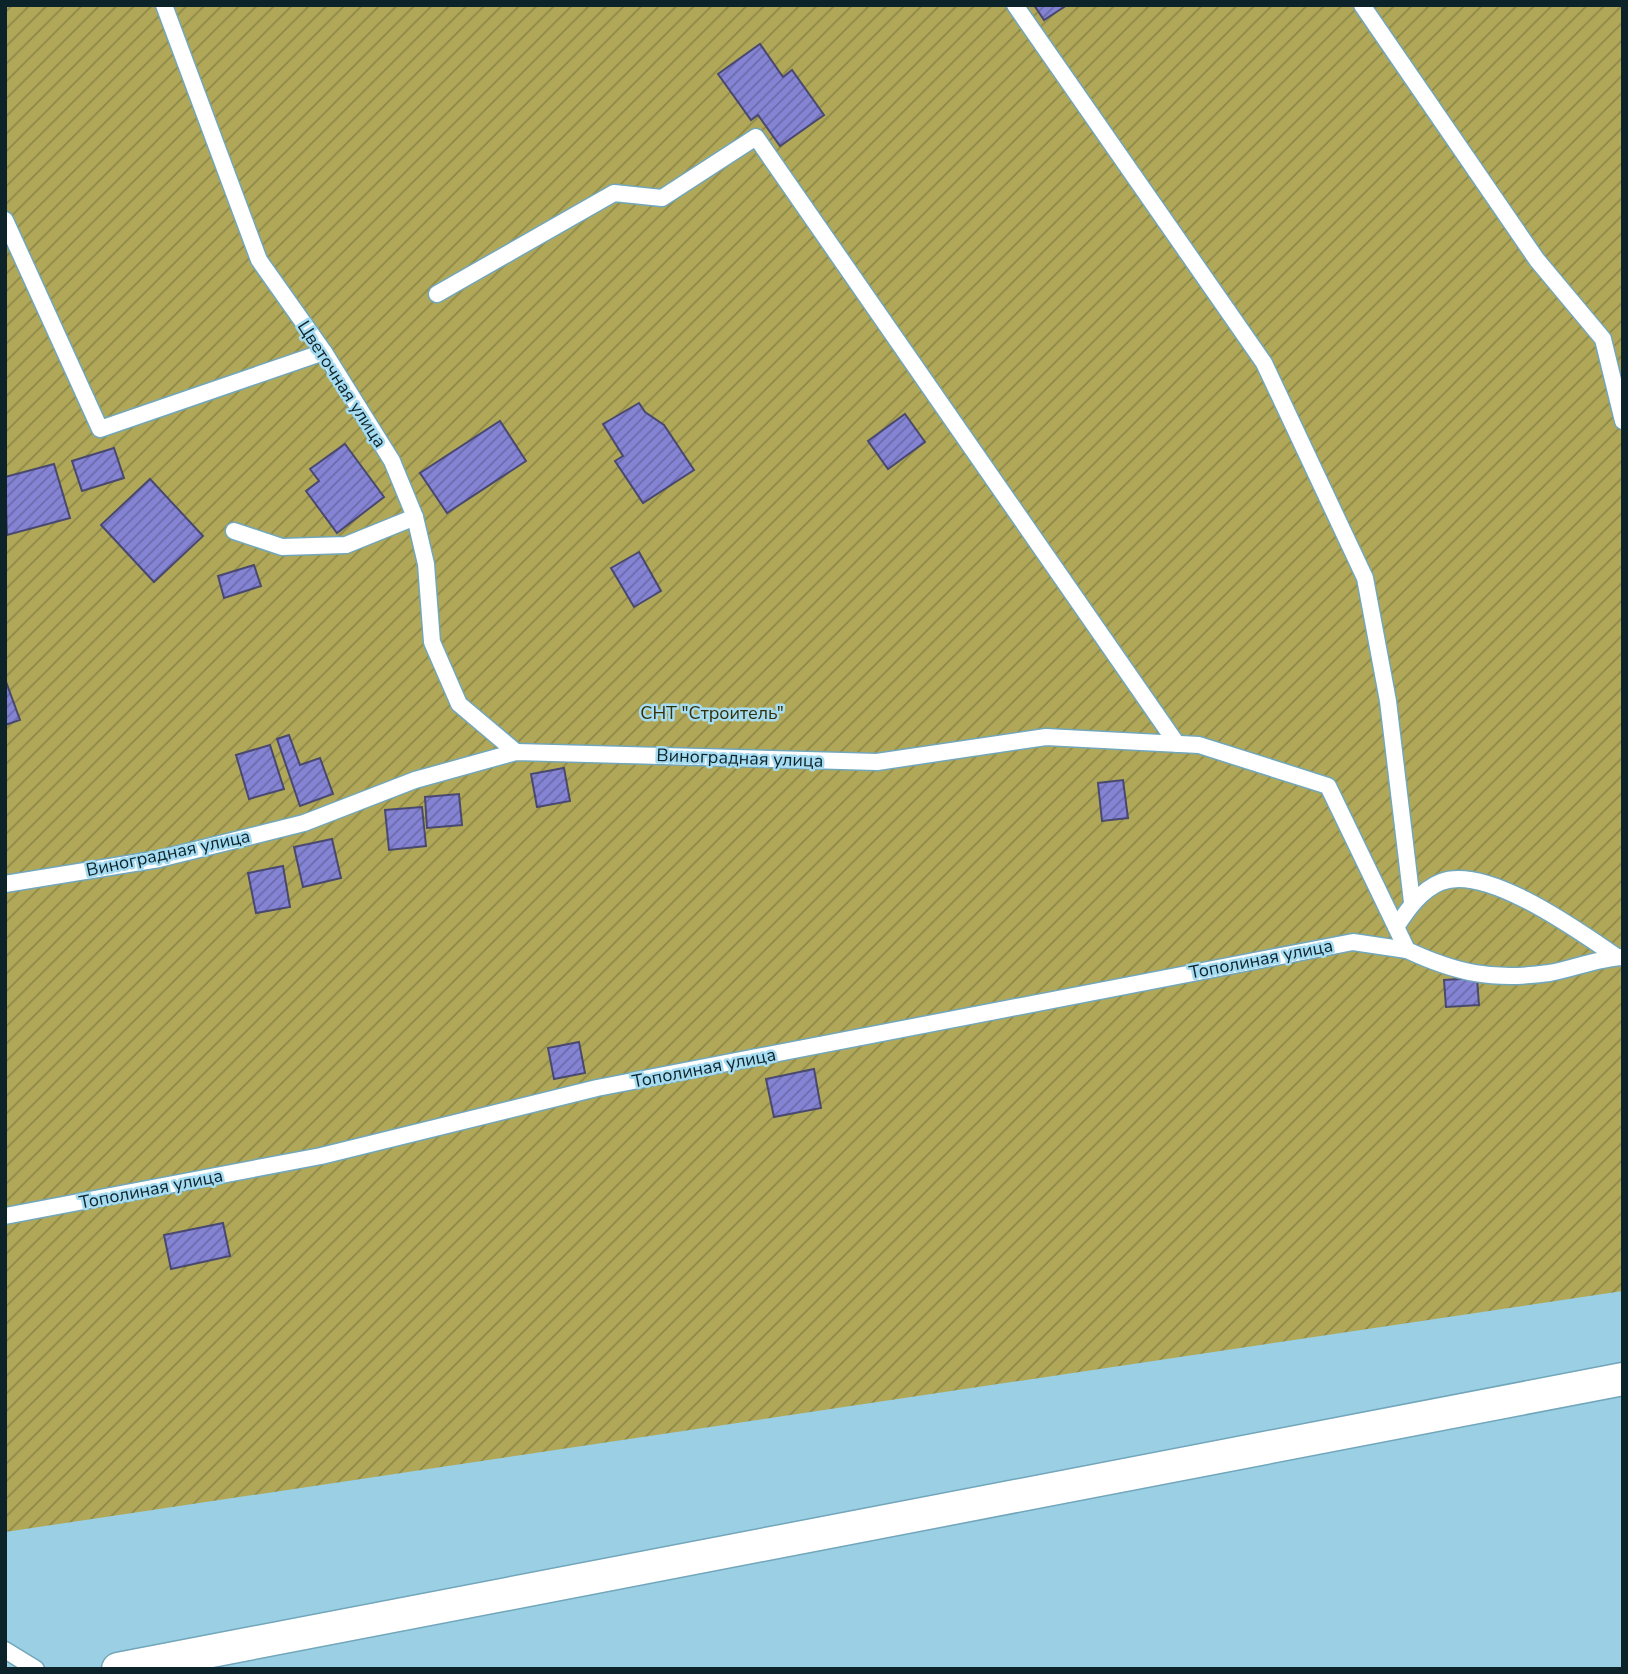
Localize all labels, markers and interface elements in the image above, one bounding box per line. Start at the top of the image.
street label: Цветочная улица [292,316,392,452]
park label: СНТ "Строитель" [640,701,784,725]
street label: Виноградная улица [656,743,824,773]
street label: Виноградная улица [84,824,252,882]
street label: Тополиная улица [1187,933,1335,985]
street label: Тополиная улица [630,1042,778,1094]
street label: Тополиная улица [77,1163,225,1215]

